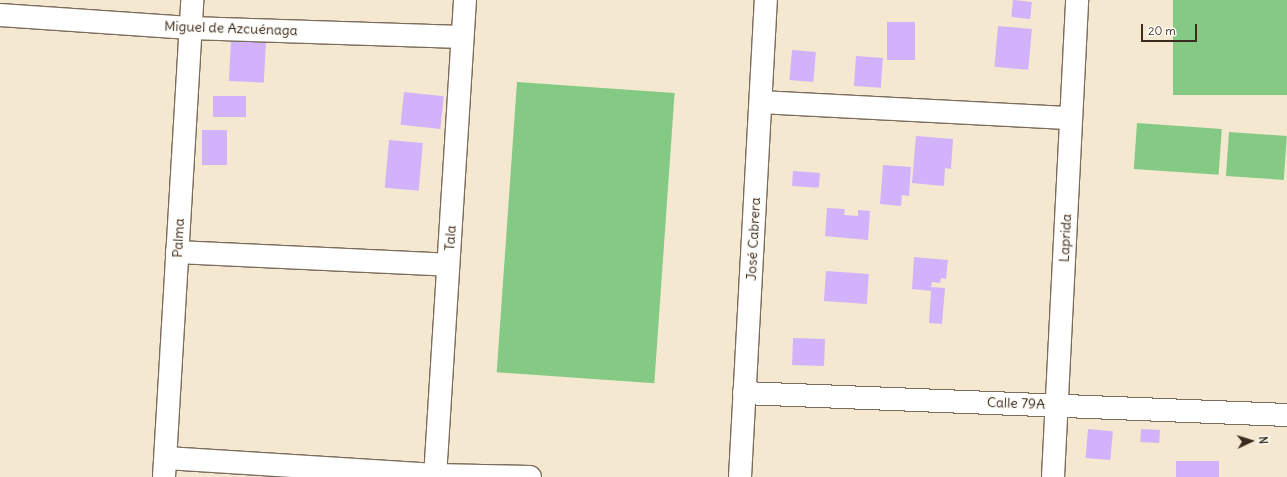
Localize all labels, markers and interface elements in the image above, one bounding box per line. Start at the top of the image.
scale bar [1143,16,1199,42]
street label: Miguel de Azcuénaga [164,17,298,39]
text: 20 m [1148,23,1176,38]
street label: José Cabrera [742,197,764,281]
street label: Laprida [1055,213,1075,263]
street label: Palma [169,218,187,258]
street label: Tala [441,225,459,251]
street label: Calle 79A [987,394,1045,412]
north arrow [1231,421,1271,461]
text: N [1256,436,1270,444]

